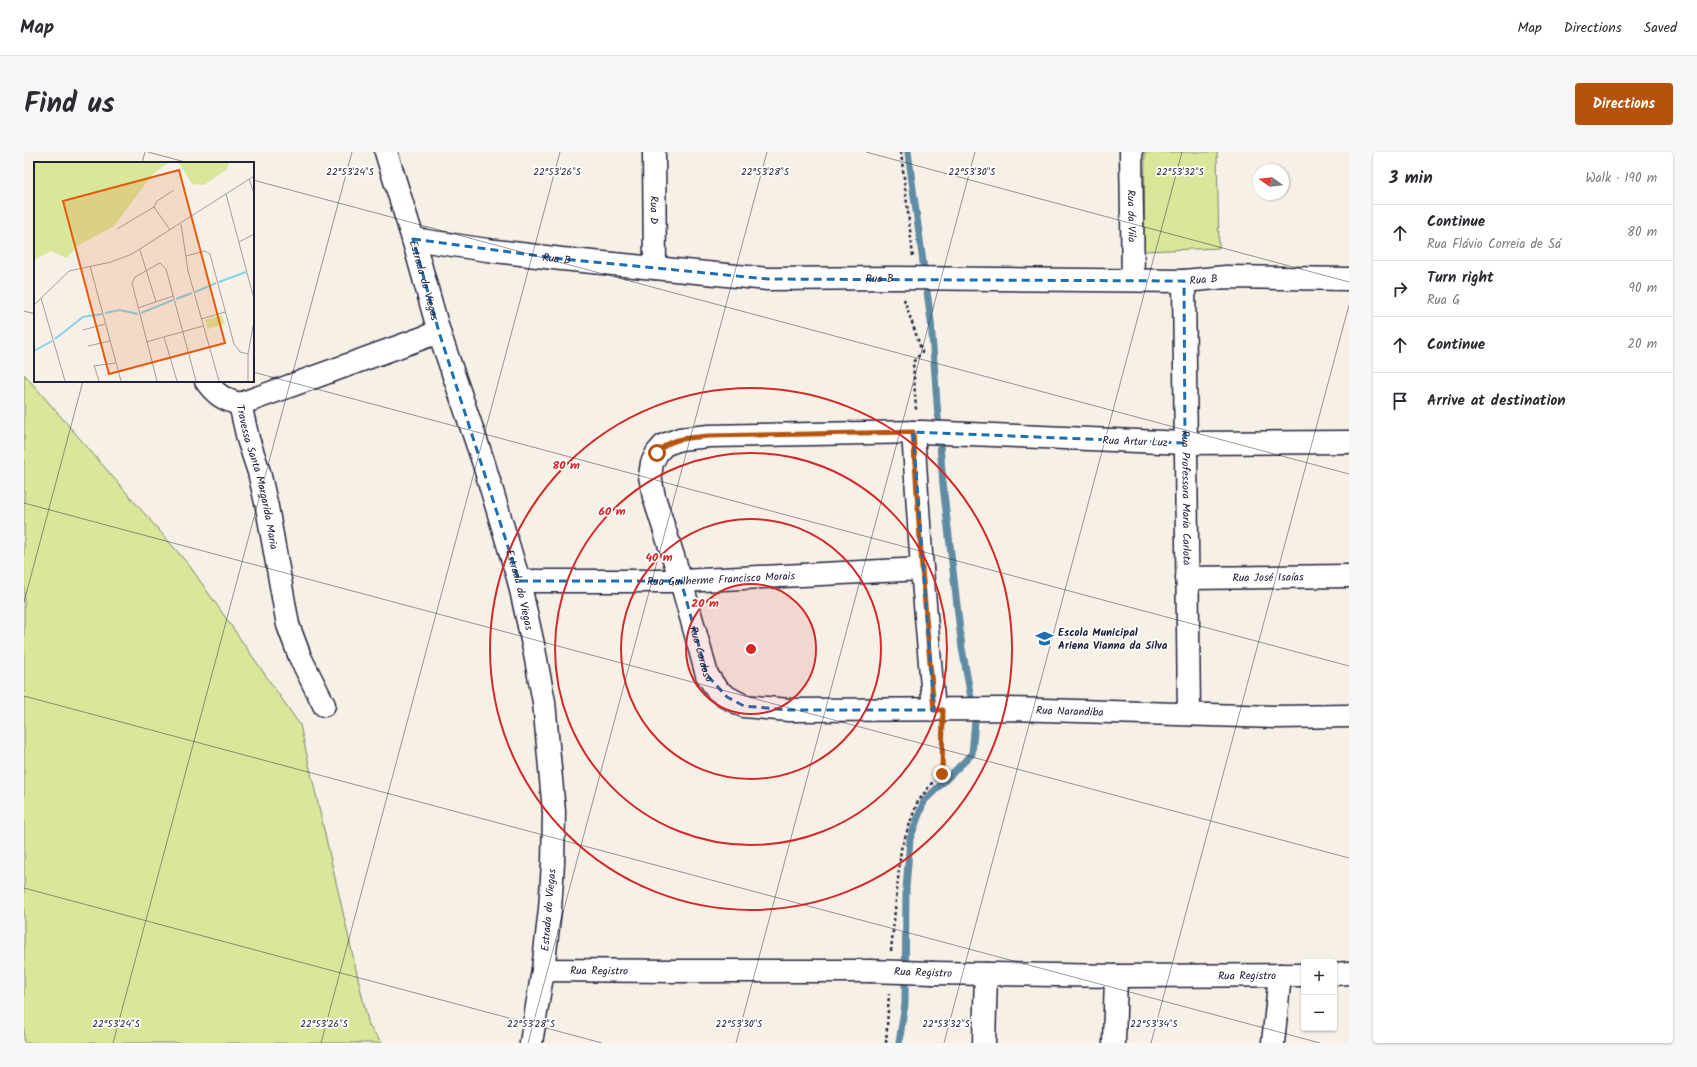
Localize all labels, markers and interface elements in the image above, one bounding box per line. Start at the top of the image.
text: Map [20,13,54,43]
text: Map [1517,17,1542,39]
text: Directions [1564,17,1622,39]
text: Saved [1644,17,1677,39]
text: Find us [24,82,115,127]
button: Directions [1575,83,1673,125]
inset map [34,162,254,382]
text: 22°53'24"S [326,164,374,180]
text: 22°53'26"S [533,164,581,180]
text: 22°53'28"S [741,164,790,180]
text: 22°53'30"S [949,164,996,180]
text: 22°53'32"S [1156,164,1205,180]
north arrow [1253,164,1289,200]
text: 3 min [1389,165,1433,192]
text: Walk · 190 m [1585,168,1657,189]
street label: Rua da Vila [1122,189,1140,243]
street label: Rua D [644,196,663,224]
text: Continue [1427,210,1485,234]
icon: ahead [1389,222,1411,244]
text: 80 m [1627,222,1657,243]
text: Rua Flávio Correia de Sá [1427,234,1561,255]
street label: Estrada do Viegas [404,238,443,323]
street label: Rua B [541,249,572,270]
text: Turn right [1427,266,1494,290]
street label: Rua B [865,270,894,288]
street label: Rua B [1189,270,1219,290]
icon: right [1389,278,1411,300]
text: 90 m [1629,278,1657,299]
text: Rua G [1427,290,1460,311]
text: Continue [1427,333,1485,357]
icon: ahead [1389,334,1411,356]
text: 20 m [1627,334,1657,355]
text: Arrive at destination [1427,389,1566,413]
icon: arrive [1389,390,1411,412]
street label: Travessa Santa Margarida Maria [230,403,282,551]
street label: Rua Professora Maria Carlota [1176,430,1195,566]
street label: Rua Artur Luz [1102,432,1168,452]
route start [648,444,666,462]
text: 80 m [552,456,580,475]
text: 60 m [598,502,626,521]
street label: Estrada do Viegas [500,547,538,632]
text: 40 m [645,548,673,567]
street label: Rua Guilherme Francisco Morais [647,567,796,591]
street label: Rua José Isaías [1232,569,1304,587]
text: 20 m [691,594,719,613]
place label: Escola Municipal Ariena Vianna da Silva [1058,624,1168,655]
street label: Rua Cardoso [684,625,717,686]
school or university icon: Escola Municipal Ariena Vianna da Silva [1035,628,1055,648]
centre of rings [744,642,758,656]
street label: Rua Narandiba [1036,702,1104,722]
route end [933,765,951,783]
street label: Estrada do Viegas [536,868,562,952]
map controls [1301,959,1337,1031]
button: + [1301,959,1337,995]
street label: Rua Registro [570,962,628,981]
street label: Rua Registro [894,963,952,983]
street label: Rua Registro [1218,967,1276,985]
button: − [1301,995,1337,1031]
text: 22°53'24"S [92,1016,140,1032]
text: 22°53'26"S [300,1016,348,1032]
text: 22°53'28"S [507,1016,556,1032]
text: 22°53'30"S [716,1016,763,1032]
text: 22°53'32"S [922,1016,971,1032]
text: 22°53'34"S [1130,1016,1178,1032]

